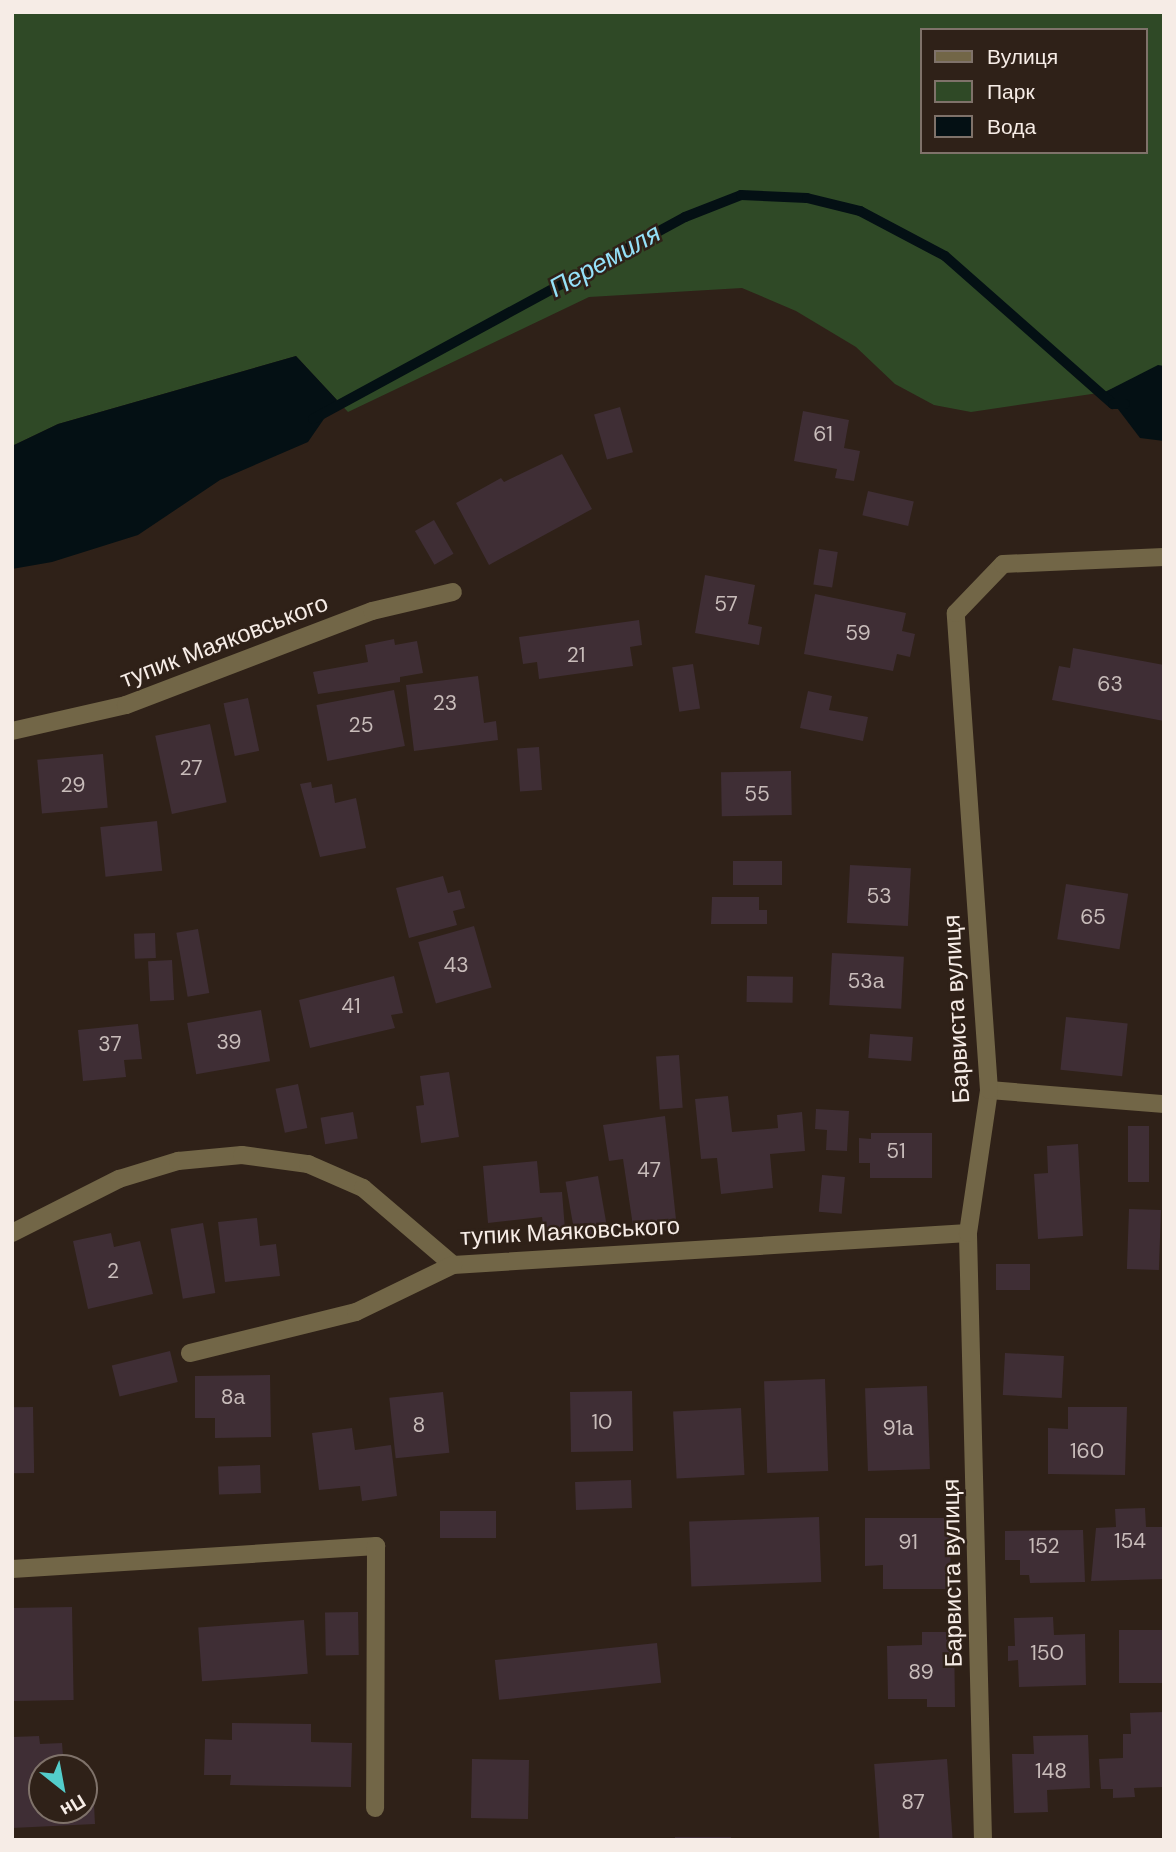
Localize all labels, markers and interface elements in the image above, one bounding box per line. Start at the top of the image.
legend [920,28,1148,154]
text: Вулиця [987,43,1058,71]
text: Парк [987,78,1035,106]
text: Вода [987,113,1036,141]
water label: Перемиля [544,218,666,304]
house number: 61 [813,421,833,447]
street label: тупик Маяковського [116,588,332,694]
house number: 57 [714,591,738,617]
house number: 59 [845,620,871,646]
house number: 21 [567,642,585,668]
house number: 63 [1097,671,1123,697]
house number: 23 [433,690,457,716]
house number: 25 [349,712,373,738]
house number: 27 [180,755,202,781]
house number: 29 [60,772,86,798]
house number: 55 [744,781,770,807]
house number: 53 [866,883,892,909]
house number: 65 [1080,904,1106,930]
street label: Барвиста вулиця [937,914,975,1104]
house number: 43 [443,952,469,978]
house number: 53а [848,968,884,994]
house number: 41 [341,993,361,1019]
house number: 39 [217,1029,241,1055]
house number: 37 [98,1031,122,1057]
house number: 51 [886,1138,906,1164]
house number: 47 [637,1157,661,1183]
street label: тупик Маяковського [459,1211,681,1251]
house number: 2 [107,1258,119,1284]
house number: 8а [221,1384,245,1410]
house number: 10 [592,1409,612,1435]
house number: 8 [413,1412,425,1438]
house number: 91а [882,1415,914,1441]
house number: 160 [1070,1438,1104,1464]
street label: Барвиста вулиця [936,1478,968,1668]
house number: 154 [1114,1528,1146,1554]
house number: 91 [898,1529,918,1555]
house number: 152 [1028,1533,1060,1559]
house number: 150 [1030,1640,1064,1666]
house number: 89 [908,1659,934,1685]
north arrow [28,1754,98,1824]
house number: 148 [1035,1758,1067,1784]
text: Пн [56,1789,90,1823]
house number: 87 [901,1789,925,1815]

